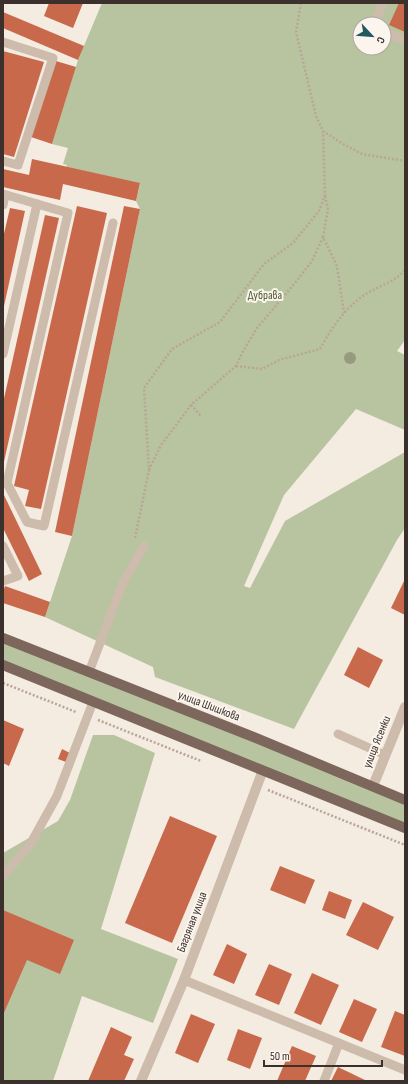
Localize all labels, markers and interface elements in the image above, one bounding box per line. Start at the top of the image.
north arrow [352,16,392,56]
text: С [373,35,388,46]
park label: Дубрава [248,288,283,303]
street label: улица Шишкова [176,687,242,725]
street label: улица Ясенки [360,714,394,770]
street label: Багряная улица [174,889,211,954]
scale bar [264,1042,382,1068]
text: 50 m [270,1049,290,1064]

